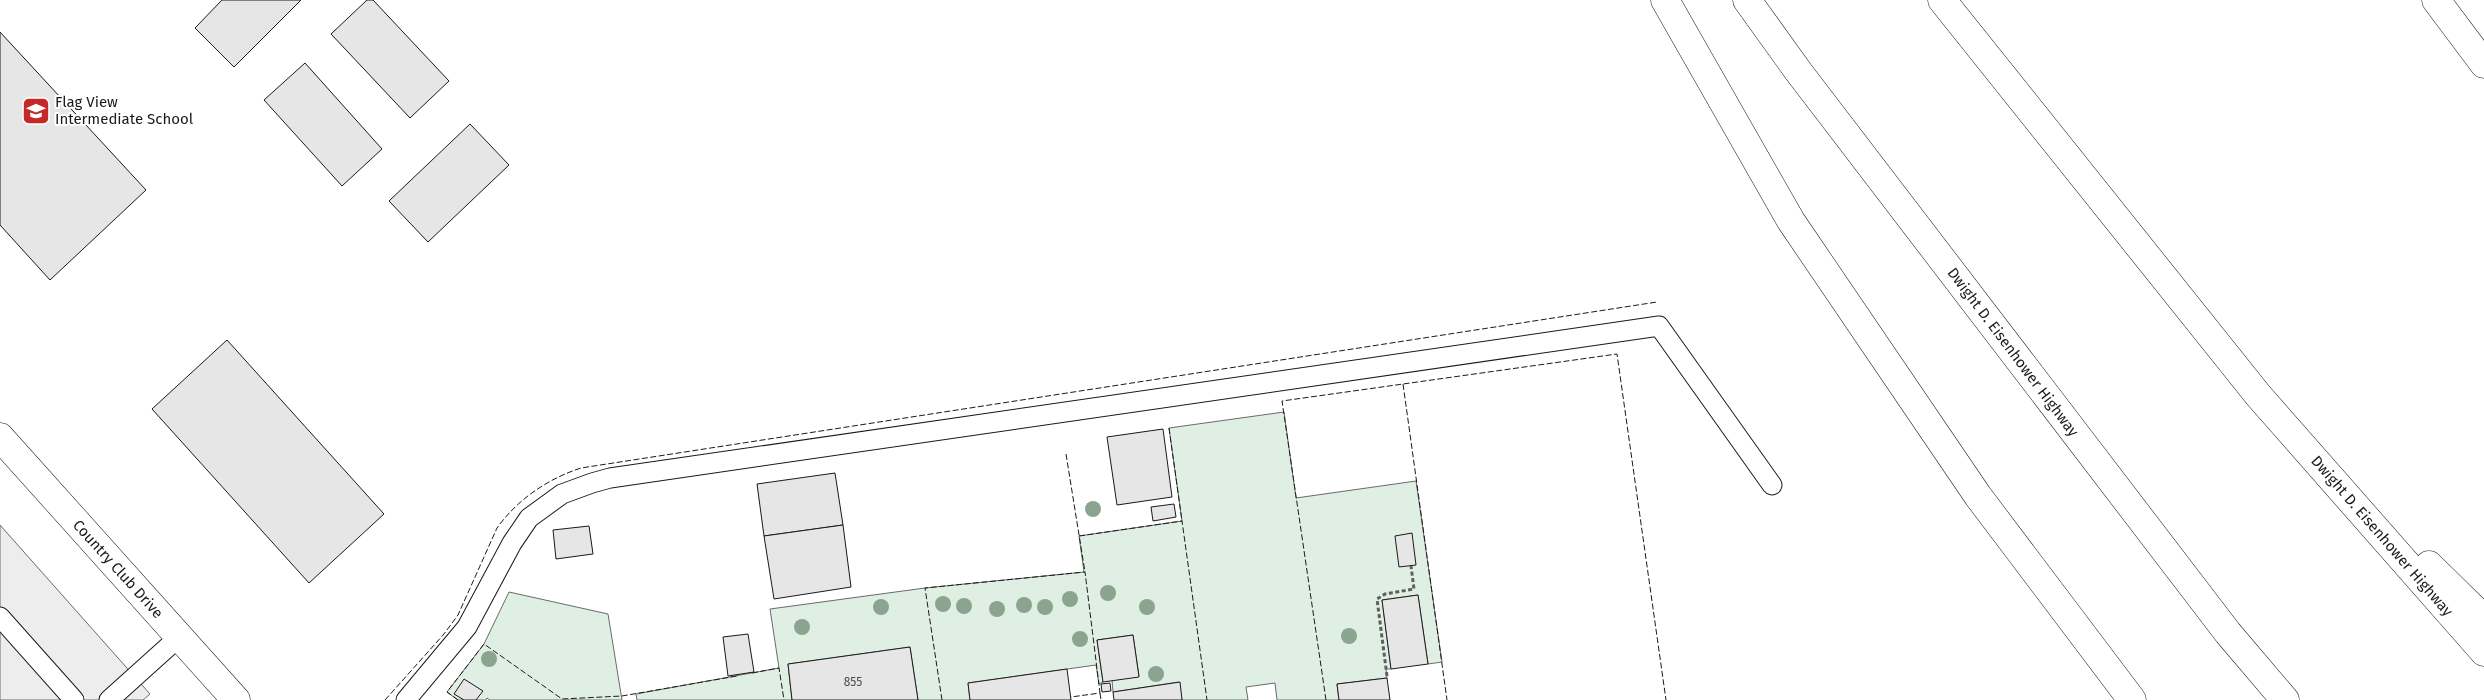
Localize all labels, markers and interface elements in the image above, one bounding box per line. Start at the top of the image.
place label: Flag View Intermediate School [55,93,194,128]
school or university icon: Flag View Intermediate School [21,96,51,126]
street label: Dwight D. Eisenhower Highway [1944,264,2083,441]
street label: Dwight D. Eisenhower Highway [2307,452,2457,620]
street label: Country Club Drive [69,516,167,622]
house number: 855 [844,675,862,689]

